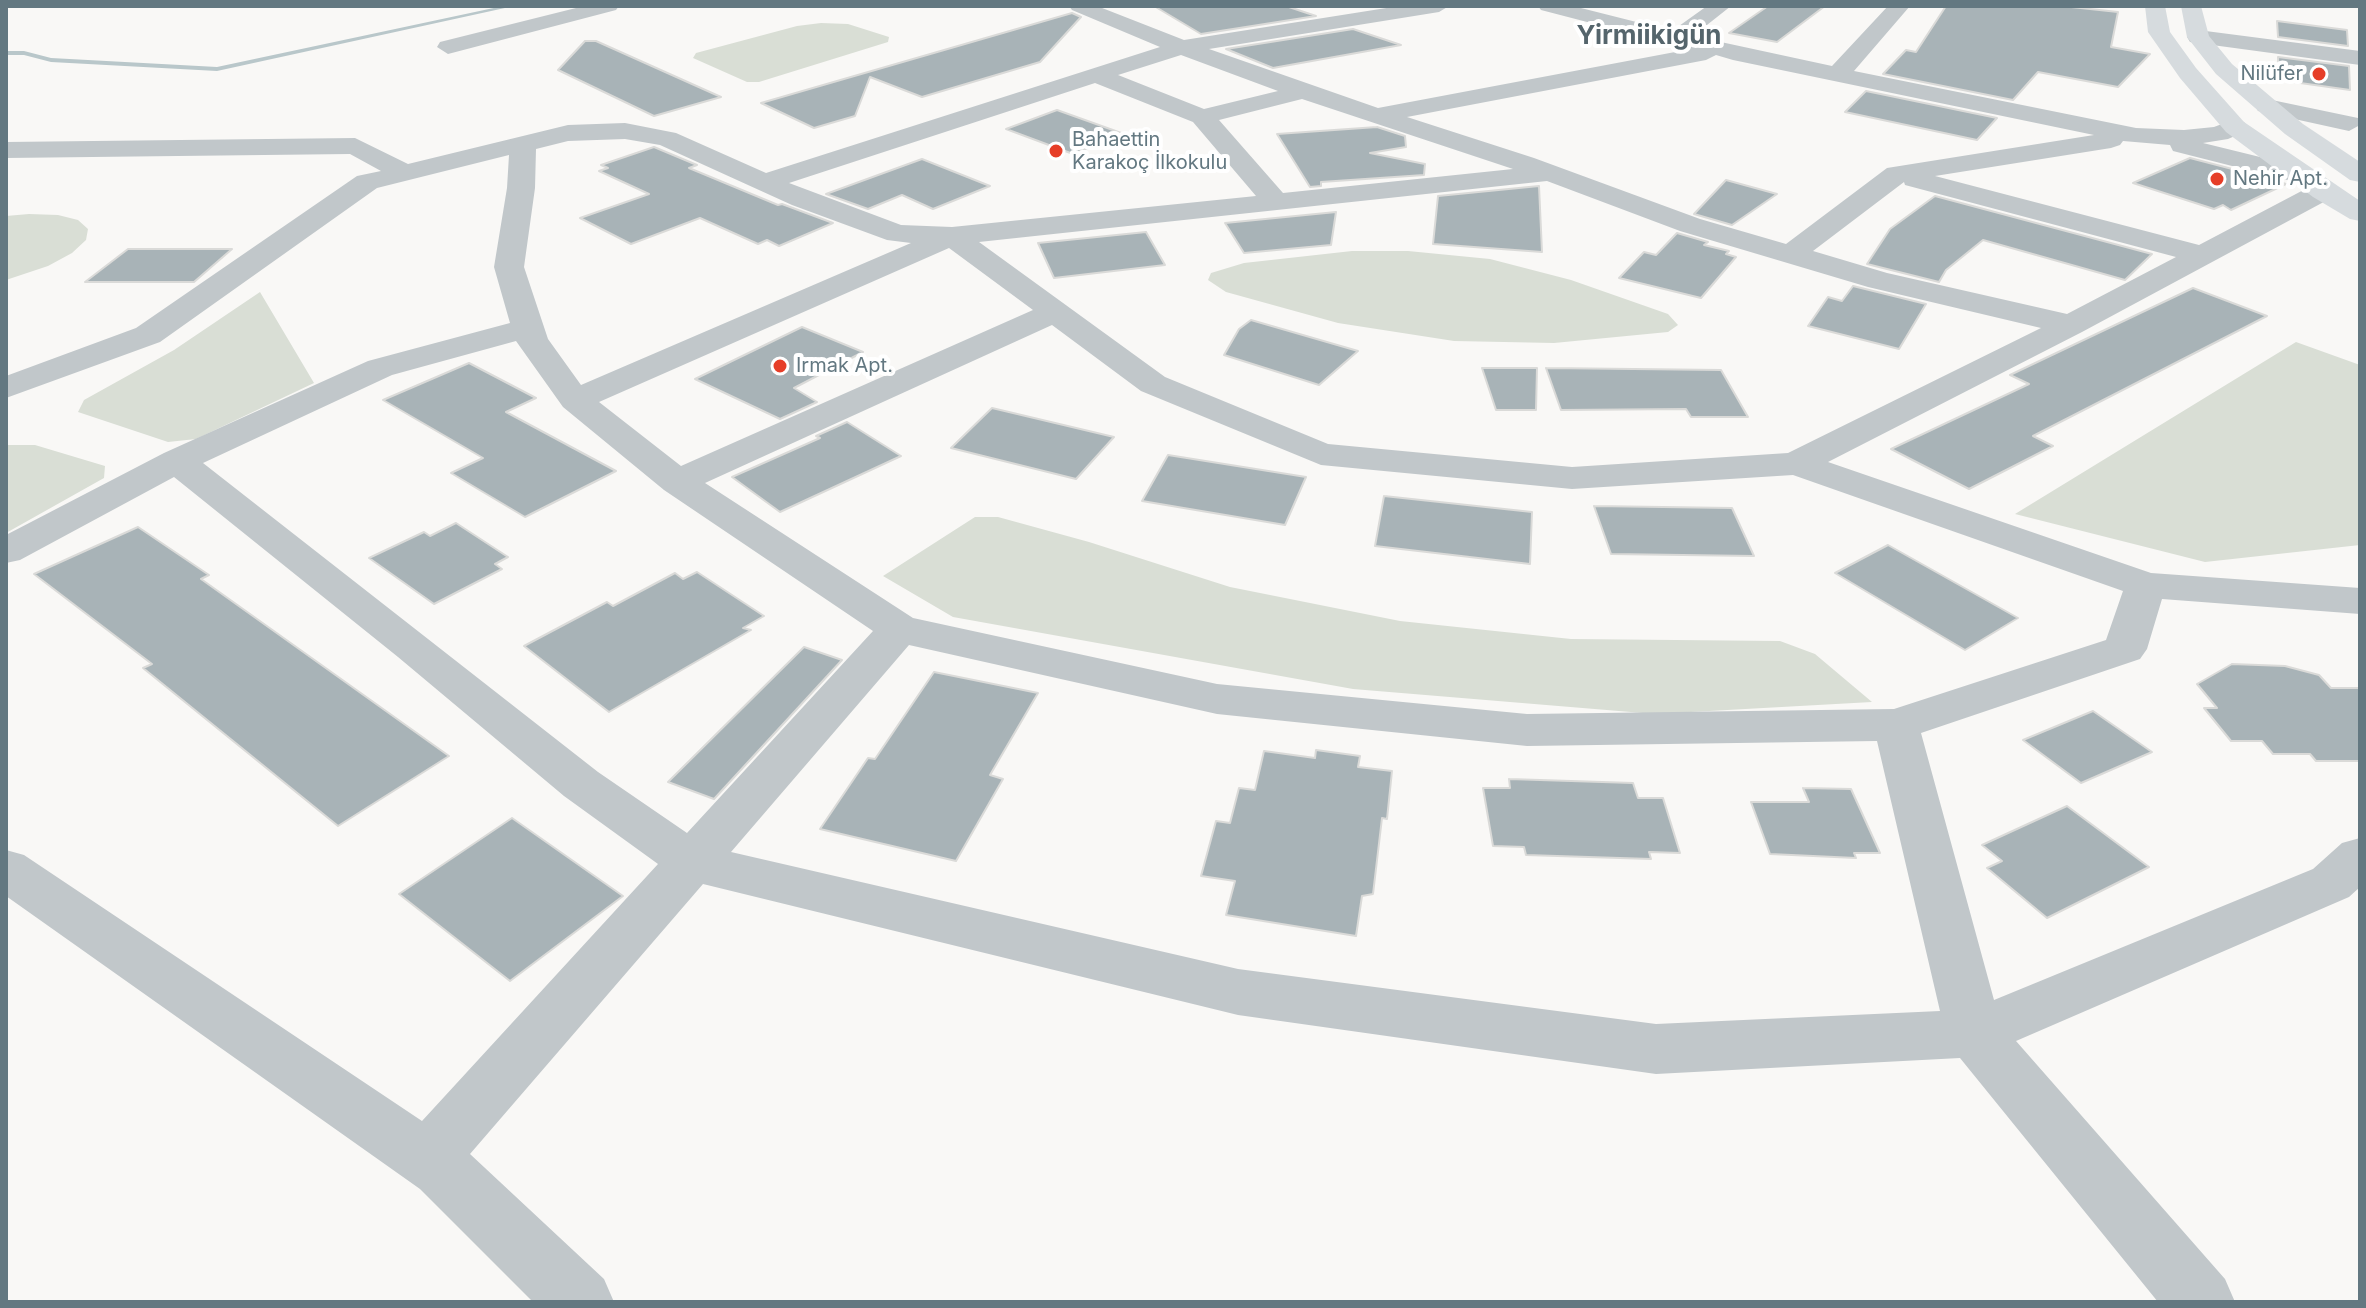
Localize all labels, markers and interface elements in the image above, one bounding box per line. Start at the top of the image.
district label: Yirmiikigün [1576,20,1722,52]
place label: Nilüfer [2240,62,2303,86]
marker: Nilüfer [2310,65,2328,83]
place label: Bahaettin Karakoç İlkokulu [1072,128,1227,175]
marker: Bahaettin Karakoç İlkokulu [1047,142,1065,160]
place label: Nehir Apt. [2233,167,2328,191]
marker: Nehir Apt. [2208,170,2226,188]
place label: Irmak Apt. [796,354,893,378]
marker: Irmak Apt. [771,357,789,375]

